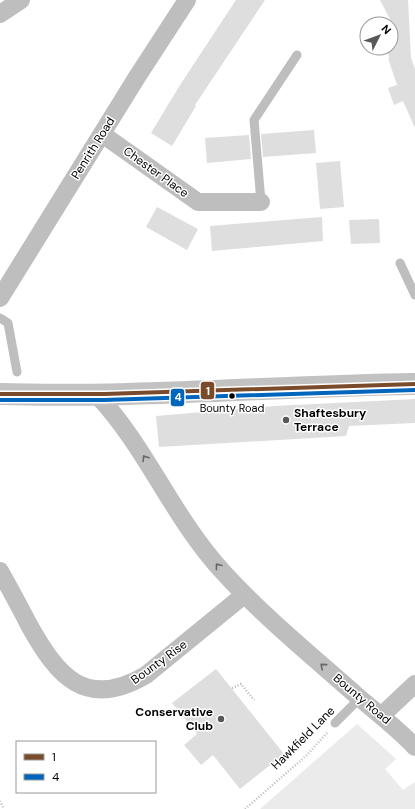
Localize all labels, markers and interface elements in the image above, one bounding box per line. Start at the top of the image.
north arrow [359,16,399,56]
text: N [379,22,394,37]
street label: Penrith Road [68,114,118,182]
street label: Chester Place [120,143,192,201]
line badge: 1 [200,381,215,400]
text: 1 [206,384,210,398]
line badge: 4 [170,388,185,407]
text: 4 [174,390,182,404]
marker: Bounty Road [227,391,237,401]
place label: Bounty Road [200,401,264,415]
place label: Shaftesbury Terrace [294,405,367,435]
marker: Shaftesbury Terrace [281,415,291,425]
one-way arrow [143,455,150,462]
one-way arrow [215,563,222,570]
street label: Bounty Rise [128,636,190,688]
one-way arrow [320,663,328,671]
street label: Bounty Road [330,670,394,728]
street label: Hawkfield Lane [268,703,338,773]
place label: Conservative Club [135,704,213,734]
marker: Conservative Club [216,714,226,724]
legend [16,741,156,793]
text: 1 [52,749,56,765]
text: 4 [52,769,59,785]

